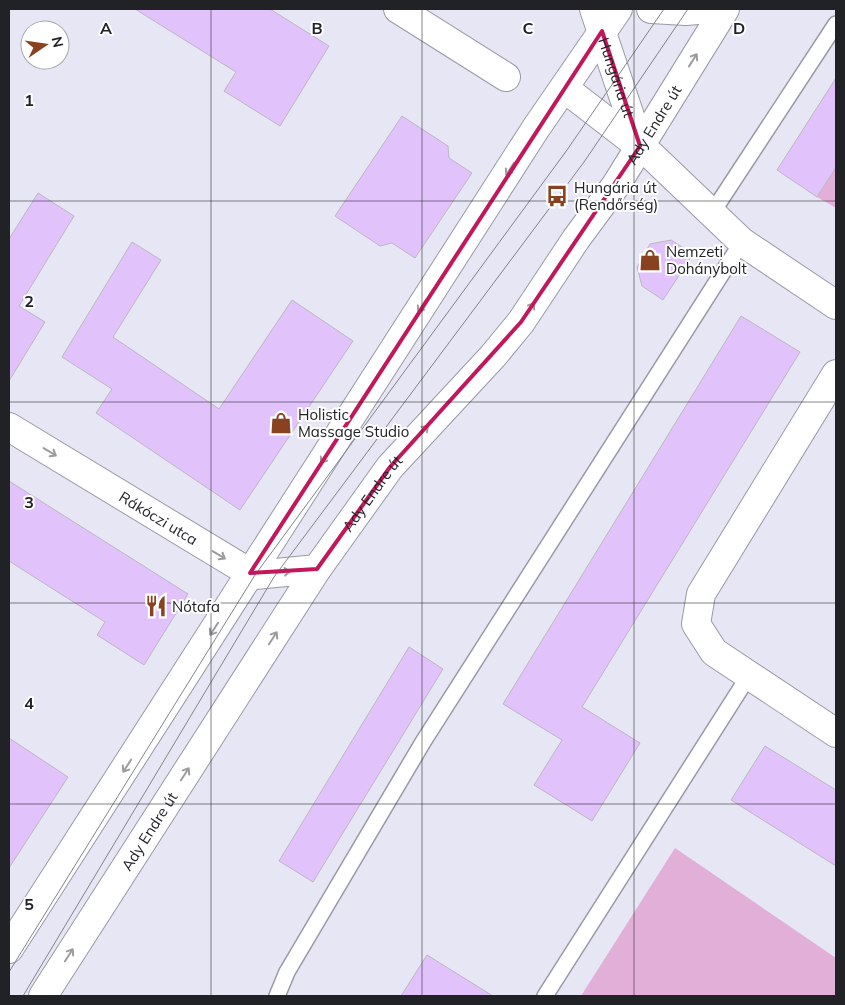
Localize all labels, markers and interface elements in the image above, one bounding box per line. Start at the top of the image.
text: A [100,18,112,38]
text: B [311,18,323,38]
text: C [523,18,534,38]
text: D [733,18,745,38]
north arrow [20,20,70,70]
text: N [48,35,68,49]
street label: Hungária út [595,35,639,120]
one-way arrow [688,54,698,68]
street label: Ady Endre út [622,81,685,168]
text: 1 [24,90,34,110]
one-way arrow [504,162,515,176]
place label: Hungária út (Rendőrség) [574,178,658,214]
bus stop icon: Hungária út (Rendőrség) [544,183,570,209]
place label: Nemzeti Dohánybolt [666,242,747,278]
shop icon: Nemzeti Dohánybolt [637,247,663,273]
text: 2 [24,291,34,311]
one-way arrow [417,298,427,312]
one-way arrow [525,302,535,316]
place label: Holistic Massage Studio [298,405,409,441]
shop icon: Holistic Massage Studio [268,410,294,436]
one-way arrow [417,425,429,437]
one-way arrow [43,447,57,457]
one-way arrow [319,450,330,464]
street label: Ady Endre út [338,451,406,535]
street label: Rákóczi utca [116,487,201,549]
text: 3 [24,492,34,512]
one-way arrow [212,550,226,560]
one-way arrow [275,567,291,576]
restaurant icon: Nótafa [143,593,169,619]
place label: Nótafa [172,597,220,616]
one-way arrow [209,622,220,636]
one-way arrow [268,631,278,645]
text: 4 [24,693,34,713]
one-way arrow [121,758,131,772]
one-way arrow [180,768,190,782]
street label: Ady Endre út [117,788,181,874]
text: 5 [24,894,34,914]
one-way arrow [64,949,74,963]

